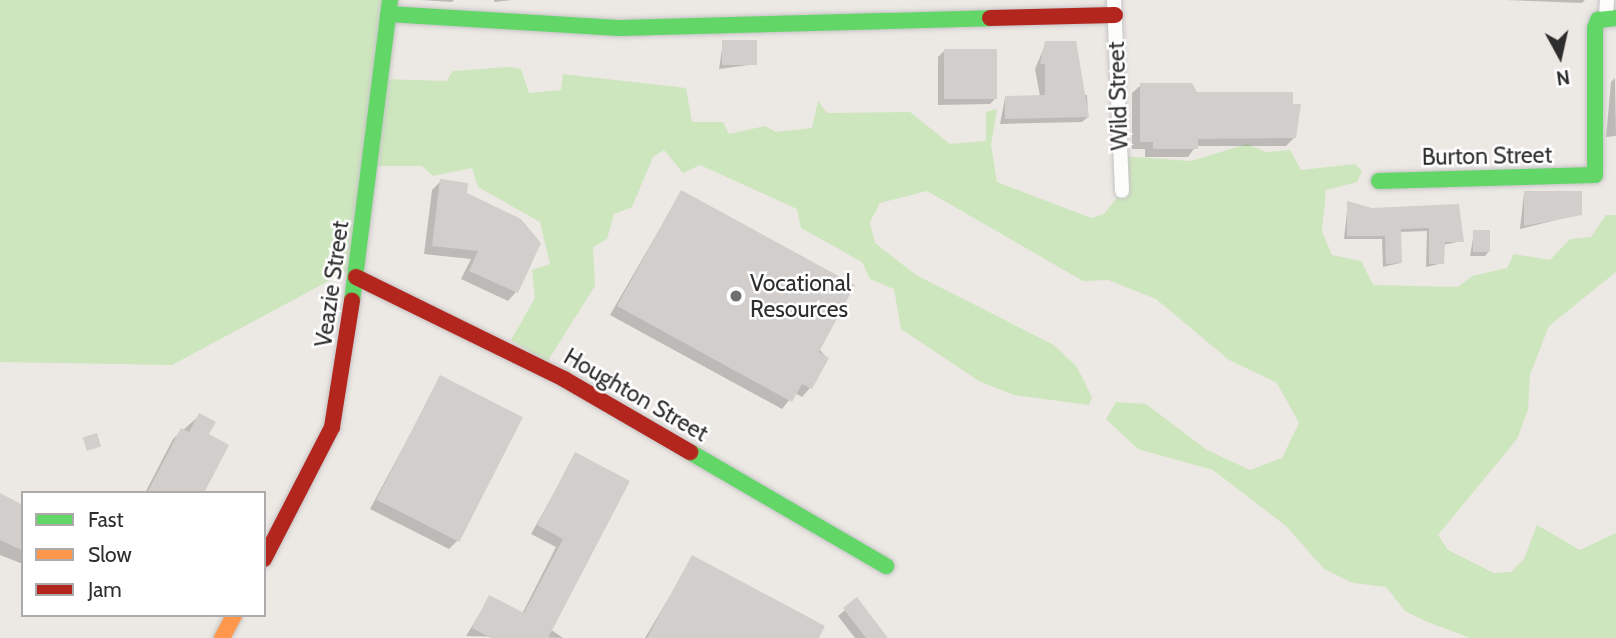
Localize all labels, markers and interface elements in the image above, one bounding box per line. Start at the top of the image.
north arrow [1525,21,1595,91]
street label: Wild Street [1102,41,1134,151]
text: N [1555,65,1571,90]
street label: Burton Street [1422,141,1552,171]
street label: Veazie Street [309,219,355,349]
place label: Vocational Resources [750,269,851,323]
marker: Vocational Resources [728,288,744,304]
street label: Houghton Street [559,343,713,447]
legend [21,491,266,617]
text: Fast [88,507,124,532]
text: Slow [88,542,132,567]
text: Jam [88,577,122,602]

